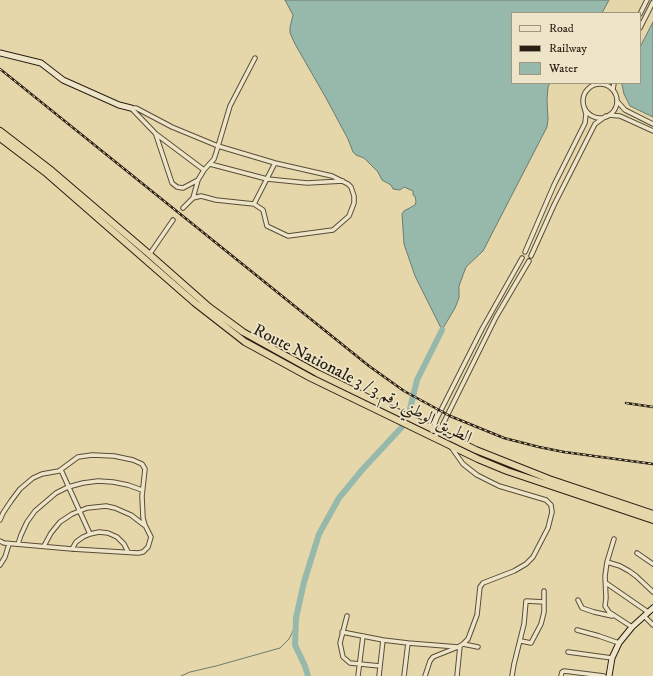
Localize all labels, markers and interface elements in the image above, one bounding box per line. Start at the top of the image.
legend [511,12,641,84]
text: Road [549,21,574,36]
text: Railway [549,41,587,56]
text: Water [549,61,578,76]
street label: Route Nationale 3 / الطريق الوطني رقم 3 [249,321,475,449]

